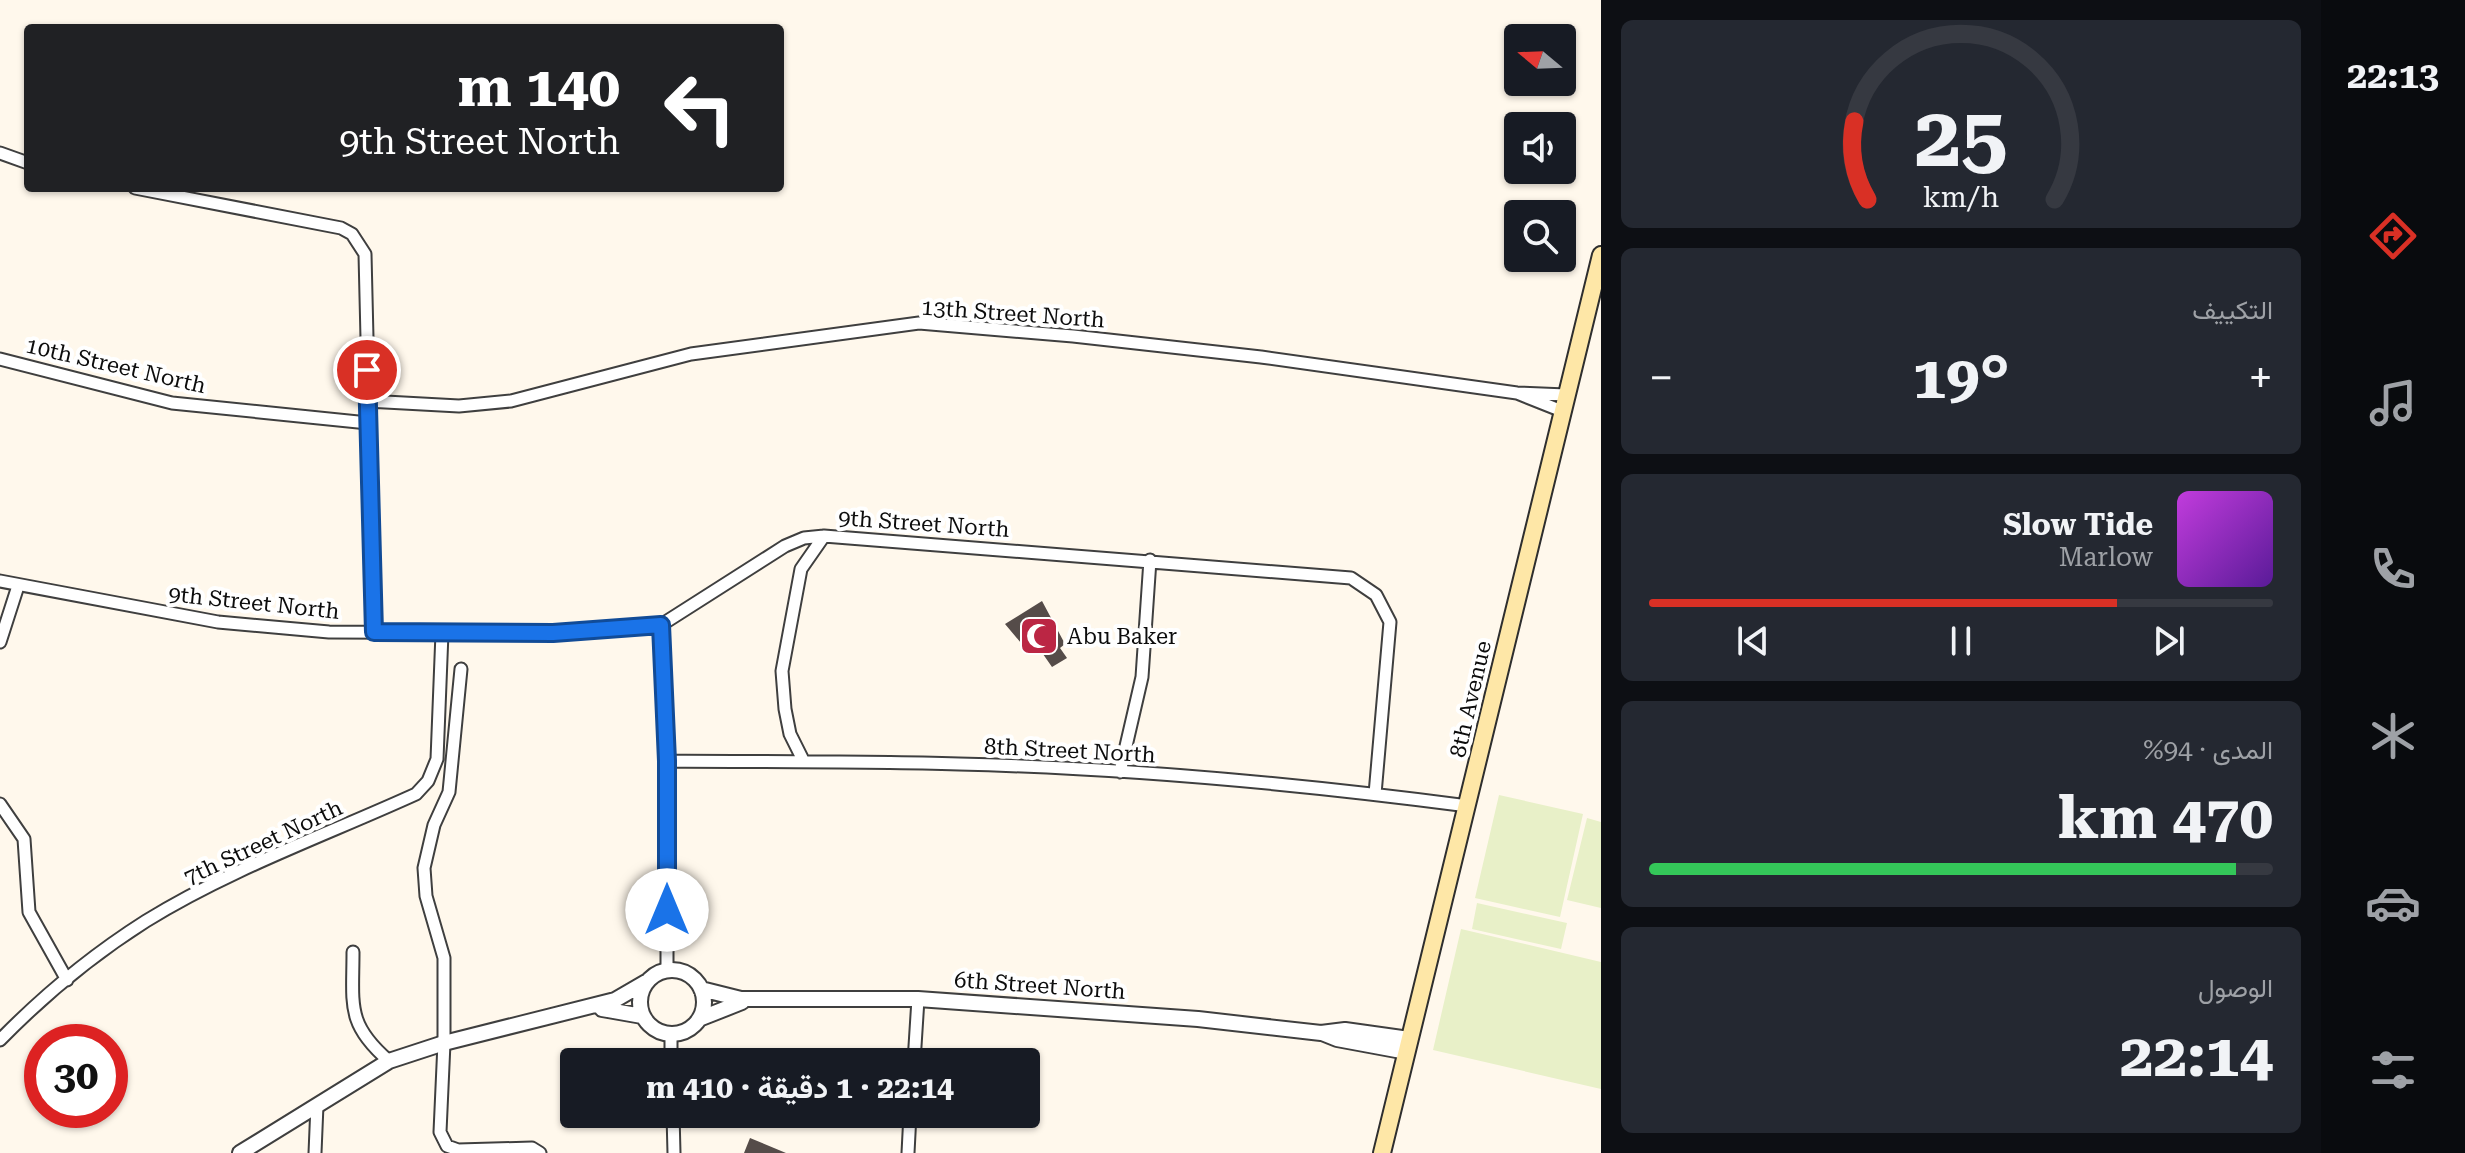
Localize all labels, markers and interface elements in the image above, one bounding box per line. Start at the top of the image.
north arrow [1504,24,1576,96]
map controls [1504,24,1576,272]
text: 140 m [458,54,620,120]
text: 22:13 [2347,55,2439,97]
icon: left [648,56,752,160]
text: 25 [1914,89,2008,186]
button: sound [1504,112,1576,184]
text: 9th Street North [339,121,620,163]
text: km/h [1923,180,1999,214]
button: search [1504,200,1576,272]
icon: directions [2365,208,2421,264]
street label: 13th Street North [920,295,1106,332]
text: التكييف [2192,295,2273,325]
street label: 10th Street North [23,333,208,398]
pin [333,336,401,404]
text: 19° [1912,342,2010,413]
icon: arrive [345,348,389,392]
text: − [1649,352,1674,404]
text: + [2248,352,2273,404]
icon: music [2365,375,2421,431]
street label: 9th Street North [837,505,1010,542]
text: Slow Tide [2003,507,2153,542]
icon: phone [2365,541,2421,597]
text: Marlow [2059,542,2153,572]
street label: 9th Street North [167,581,341,624]
mosque icon: Abu Baker [1018,615,1060,657]
icon: previous [1731,619,1775,663]
icon: pause [1939,619,1983,663]
icon: next [2147,619,2191,663]
place label: Abu Baker [1067,624,1177,649]
street label: 8th Avenue [1445,638,1496,760]
icon: climate [2365,708,2421,764]
street label: 8th Street North [984,734,1156,767]
text: المدى · 94% [2143,735,2273,765]
text: 470 km [2058,782,2273,853]
street label: 7th Street North [180,795,346,890]
position arrow [625,868,709,952]
icon: car [2365,875,2421,931]
street label: 6th Street North [953,967,1126,1004]
text: الوصول [2198,973,2273,1003]
text: 22:14 [2120,1020,2273,1091]
speed limit sign: 30 [24,1024,128,1128]
icon: filters [2365,1042,2421,1098]
text: 22:14 · 1 دقيقة · 410 m [646,1070,954,1105]

